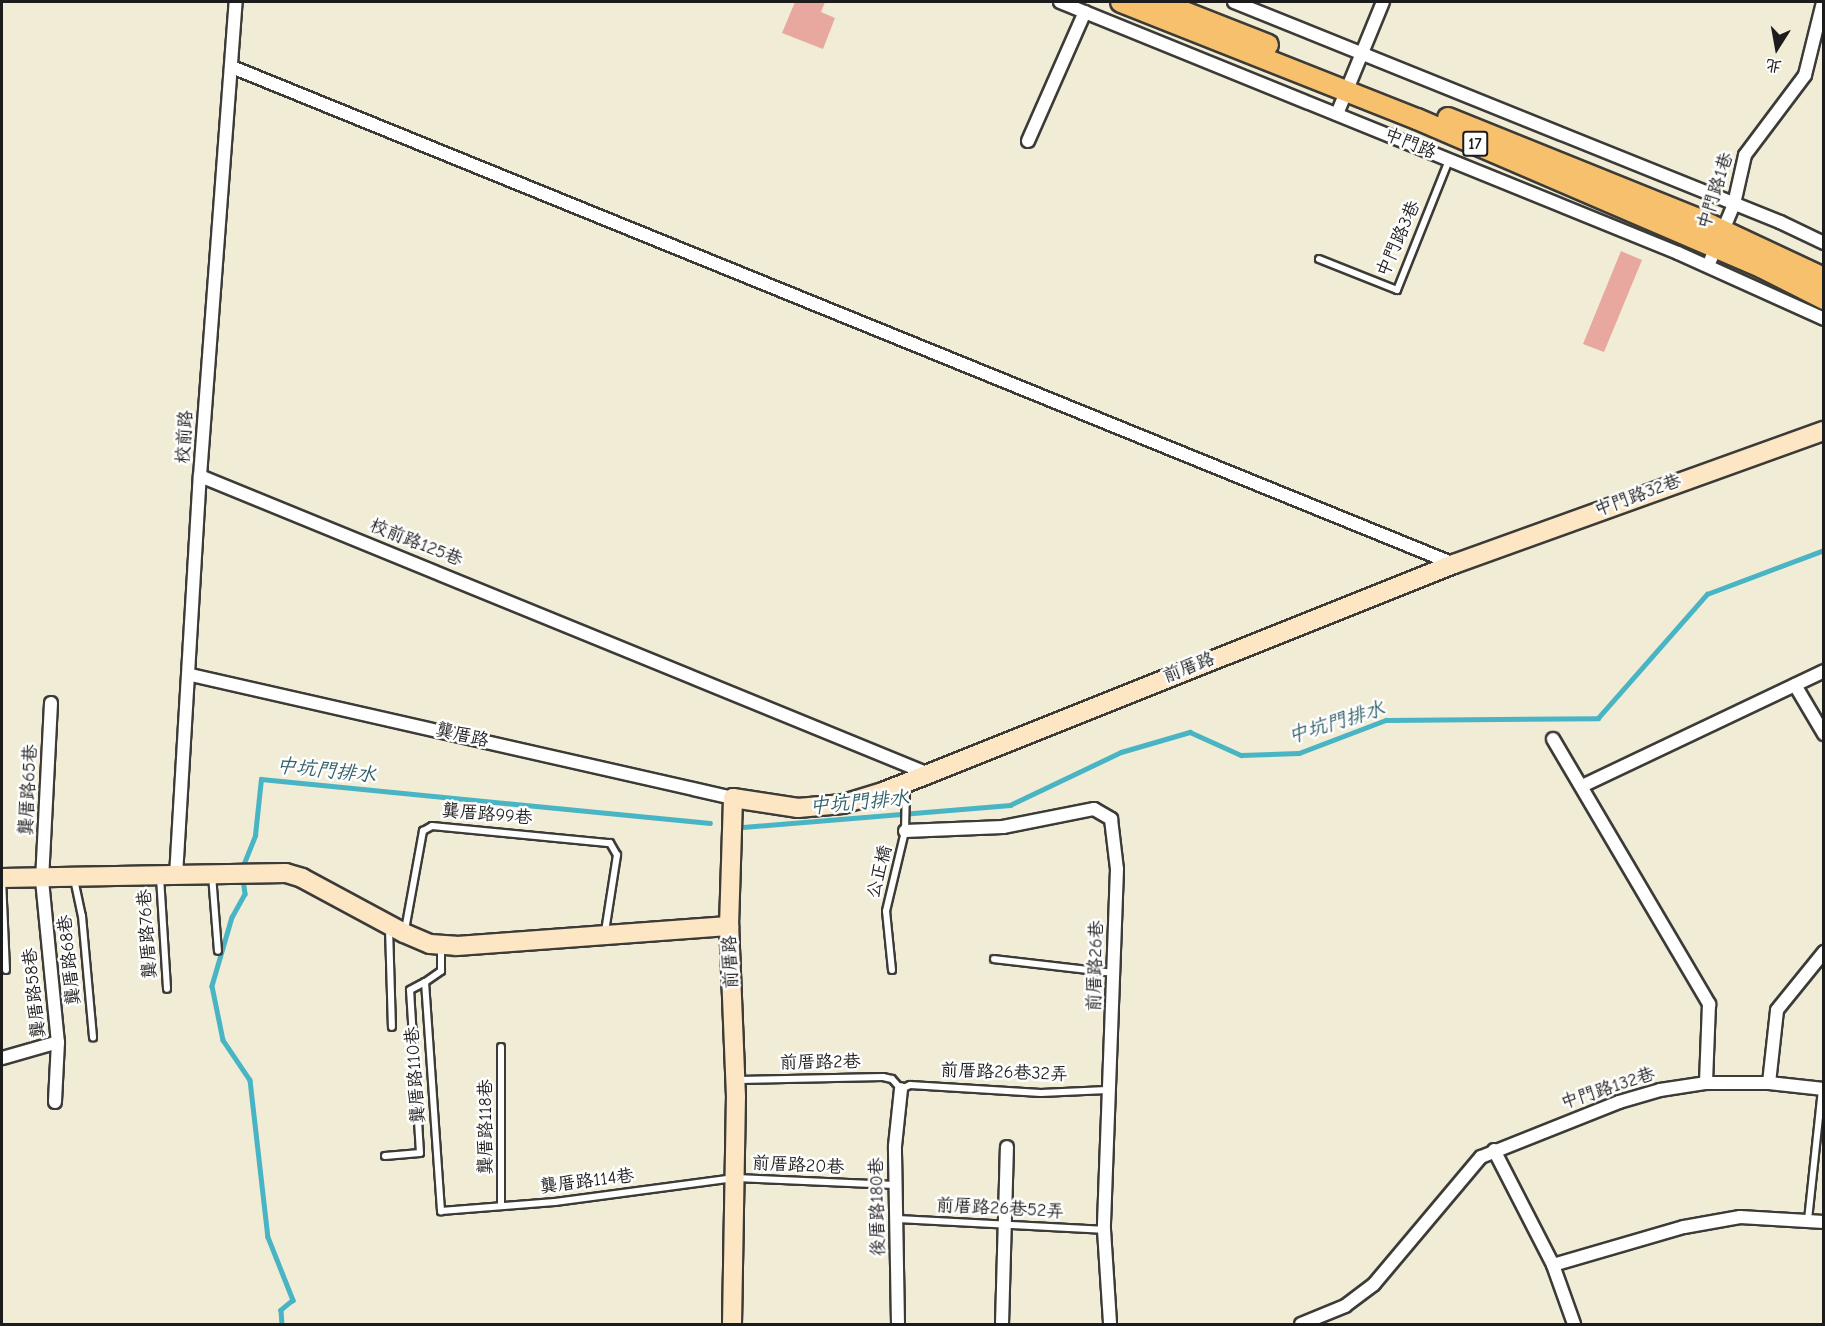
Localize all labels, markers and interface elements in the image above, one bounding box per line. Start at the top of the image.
north arrow [1747,18,1807,78]
text: 北 [1764,55,1783,76]
street label: 中門路 [1381,124,1439,164]
road number: 17 [1462,131,1488,157]
street label: 中門路1巷 [1694,150,1738,232]
street label: 中門路3巷 [1373,198,1425,280]
street label: 校前路 [172,409,198,465]
street label: 中門路32巷 [1592,470,1684,522]
street label: 校前路125巷 [366,515,466,571]
street label: 前厝路 [1160,648,1218,688]
water label: 中坑門排水 [1285,696,1387,748]
street label: 龔厝路 [433,719,491,753]
street label: 龔厝路65巷 [16,744,42,836]
water label: 中坑門排水 [275,753,377,787]
water label: 中坑門排水 [808,786,910,818]
street label: 龔厝路99巷 [441,800,533,830]
street label: 公正橋 [863,843,897,901]
street label: 龔厝路76巷 [134,888,162,980]
street label: 龔厝路68巷 [55,914,85,1006]
street label: 前厝路26巷 [1084,920,1108,1012]
street label: 前厝路 [719,935,743,989]
street label: 龔厝路58巷 [20,947,50,1039]
street label: 龔厝路110巷 [402,1026,430,1124]
street label: 前厝路2巷 [779,1051,861,1075]
street label: 前厝路26巷32弄 [940,1060,1068,1086]
street label: 中門路132巷 [1558,1064,1658,1114]
street label: 龔厝路118巷 [475,1079,497,1175]
street label: 前厝路20巷 [751,1153,845,1179]
street label: 後厝路180巷 [866,1157,890,1257]
street label: 龔厝路114巷 [539,1165,635,1199]
street label: 前厝路26巷52弄 [935,1195,1065,1223]

